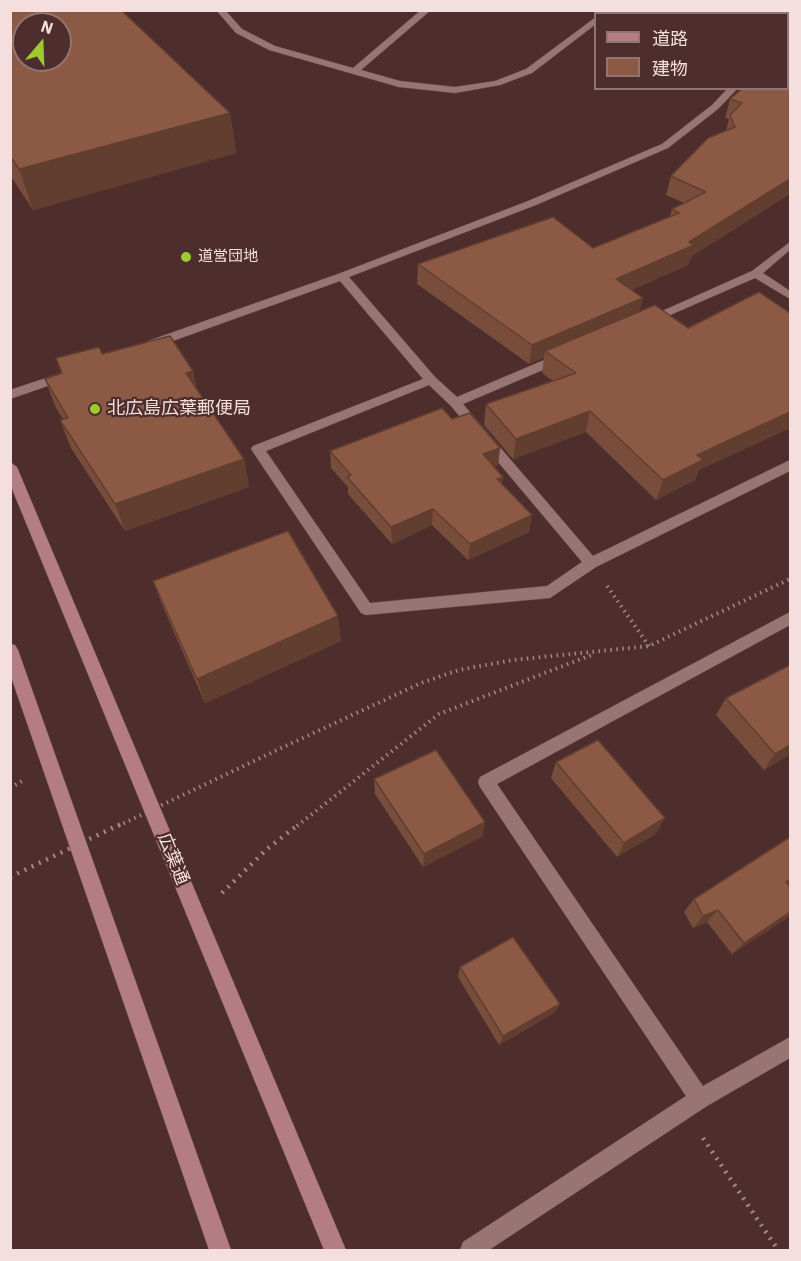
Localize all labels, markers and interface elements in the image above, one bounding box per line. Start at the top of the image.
north arrow [12,12,72,72]
legend [594,12,789,90]
text: N [38,16,56,38]
text: 道路 [652,27,688,50]
text: 建物 [652,57,688,80]
place label: 道営団地 [198,248,258,266]
marker: 道営団地 [179,250,193,264]
place label: 北広島広葉郵便局 [107,398,251,420]
marker: 北広島広葉郵便局 [88,402,102,416]
street label: 広葉通 [153,830,193,888]

